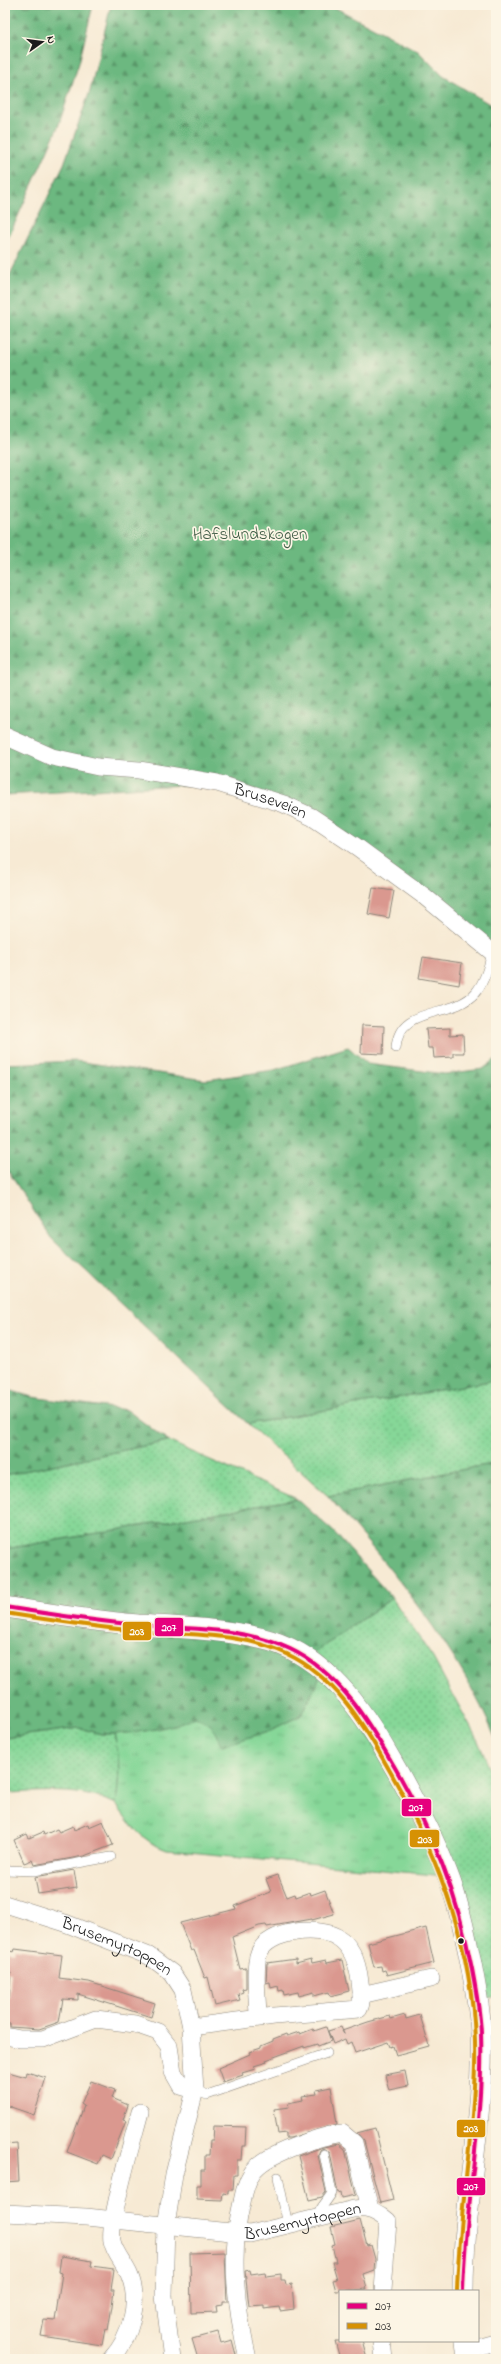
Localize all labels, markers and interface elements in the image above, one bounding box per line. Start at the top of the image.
north arrow [22,22,62,62]
text: N [42,34,59,45]
park label: Hafslundskogen [193,522,307,549]
street label: Bruseveien [230,776,311,826]
line badge: 207 [154,1617,184,1637]
text: 207 [161,1620,177,1636]
line badge: 203 [122,1621,152,1641]
text: 203 [129,1624,145,1640]
line badge: 207 [401,1798,432,1817]
text: 207 [408,1800,424,1816]
line badge: 203 [409,1829,440,1848]
text: 203 [417,1832,433,1848]
street label: Brusemyrtoppen [57,1910,178,1982]
unlabelled marker [456,1936,466,1946]
line badge: 203 [456,2119,486,2138]
text: 203 [463,2121,479,2137]
line badge: 207 [456,2177,486,2196]
text: 207 [463,2179,479,2195]
street label: Brusemyrtoppen [242,2196,362,2247]
legend [339,2290,479,2342]
text: 207 [375,2298,391,2316]
text: 203 [375,2318,391,2336]

